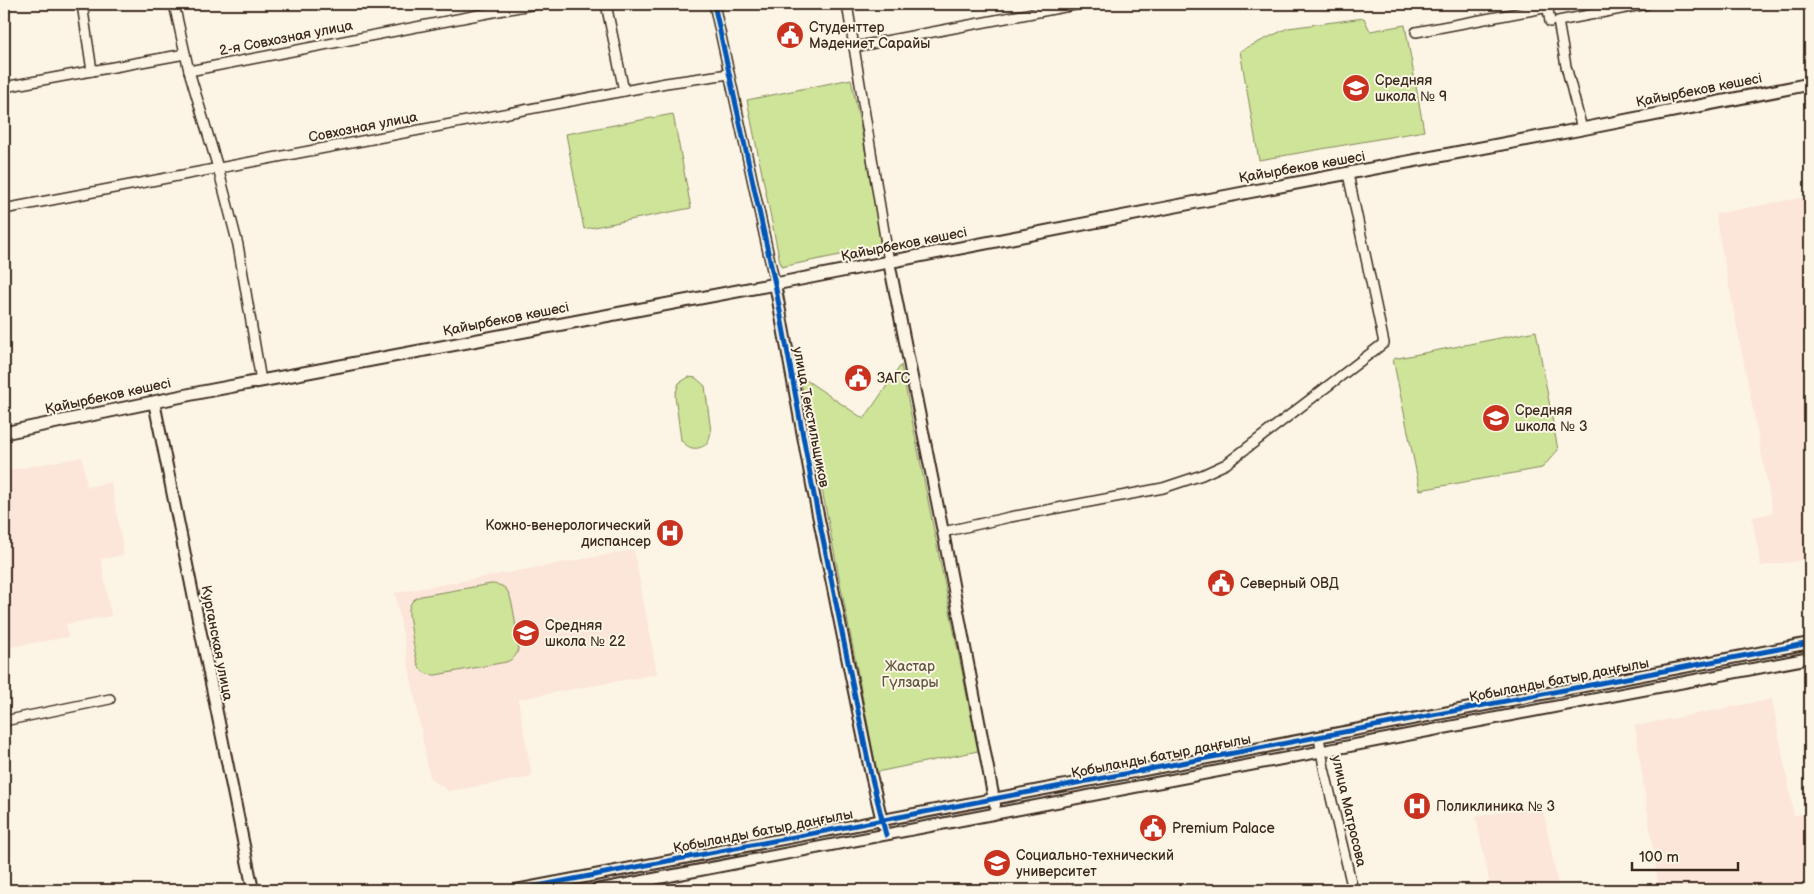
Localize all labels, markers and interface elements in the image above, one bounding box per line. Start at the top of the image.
street label: 2-я Совхозная улица [218,17,355,59]
place label: Студенттер Мәдениет Сарайы [809,19,930,52]
public building icon: Студенттер Мәдениет Сарайы [775,20,805,50]
street label: Қайырбеков көшесі [1635,69,1763,111]
place label: Средняя школа № 9 [1375,72,1447,105]
school or university icon: Средняя школа № 9 [1341,73,1371,103]
street label: Совхозная улица [307,108,420,146]
street label: Қайырбеков көшесі [1237,148,1367,186]
street label: Қайырбеков көшесі [840,223,968,265]
street label: Қайырбеков көшесі [442,298,570,340]
street label: улица Текстильщиков [789,345,833,489]
public building icon: ЗАГС [843,363,873,393]
place label: ЗАГС [877,370,911,387]
street label: Қайырбеков көшесі [44,374,172,418]
place label: Средняя школа № 3 [1515,402,1588,435]
school or university icon: Средняя школа № 3 [1481,403,1511,433]
place label: Кожно-венерологический диспансер [485,517,651,550]
hospital icon: Кожно-венерологический диспансер [655,518,685,548]
public building icon: Северный ОВД [1206,568,1236,598]
place label: Северный ОВД [1240,575,1339,592]
street label: Курганская улица [197,584,237,703]
place label: Средняя школа № 22 [545,617,626,650]
school or university icon: Средняя школа № 22 [511,618,541,648]
street label: Қобыланды батыр даңғылы [1468,654,1650,706]
park label: Жастар Гүлзары [882,658,938,691]
street label: Қобыланды батыр даңғылы [1070,730,1252,782]
street label: улица Матросова [1328,754,1370,869]
hospital icon: Поликлиника № 3 [1402,791,1432,821]
place label: Поликлиника № 3 [1436,798,1555,815]
street label: Қобыланды батыр даңғылы [672,805,854,857]
public building icon: Premium Palace [1138,813,1168,843]
place label: Premium Palace [1172,820,1275,837]
scale bar [1632,839,1738,871]
place label: Социально-технический университет [1016,847,1174,880]
school or university icon: Социально-технический университет [982,848,1012,878]
text: 100 m [1639,848,1679,867]

